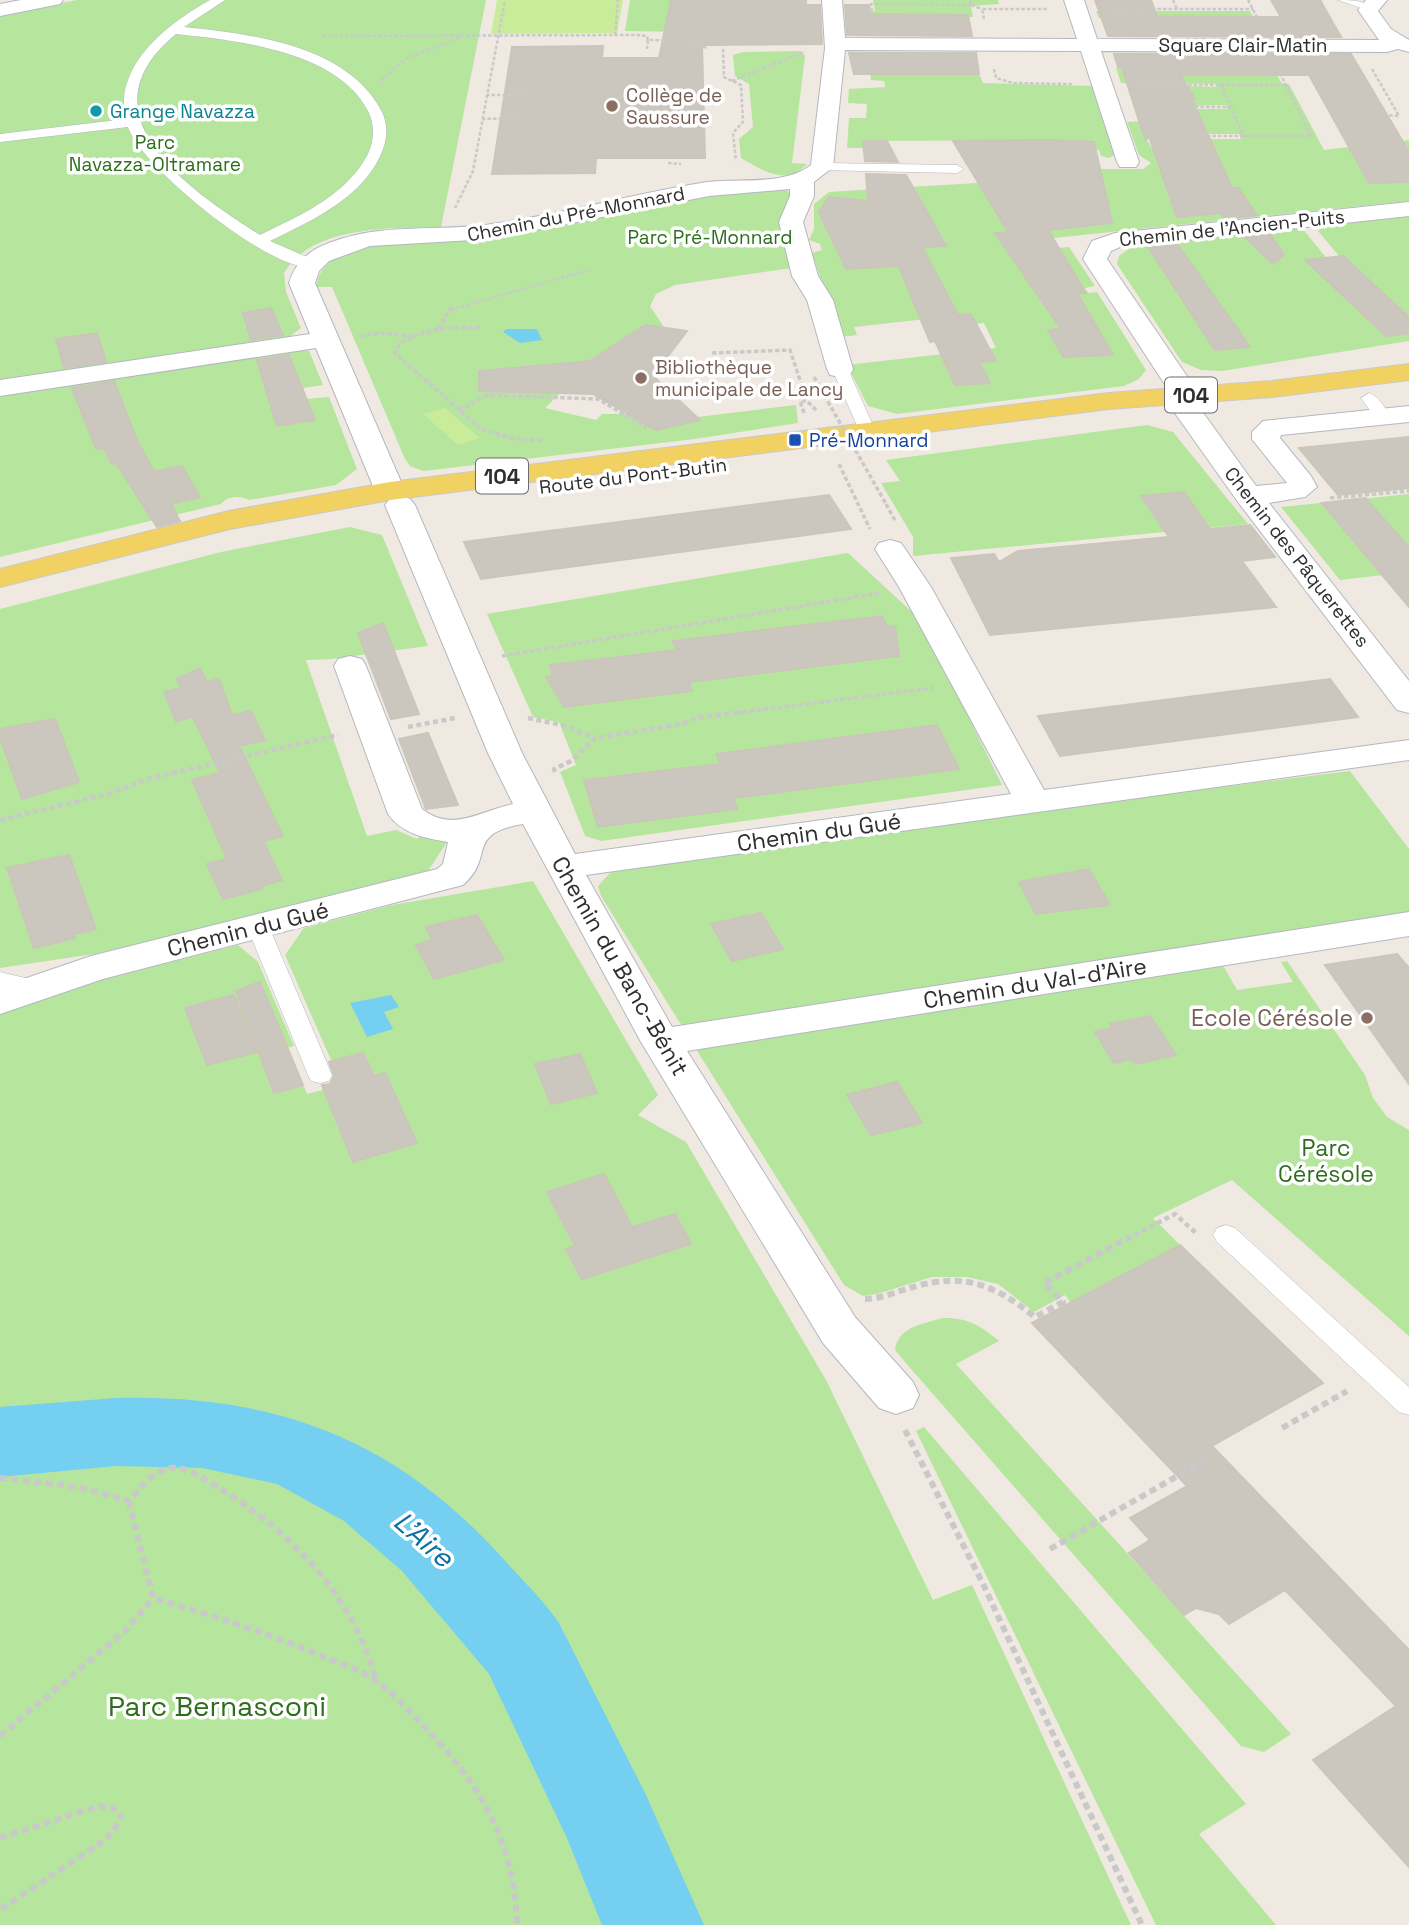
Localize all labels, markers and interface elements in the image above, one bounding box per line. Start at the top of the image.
street label: Square Clair-Matin [1158,33,1328,58]
place label: Collège de Saussure [626,83,722,130]
marker: Collège de Saussure [604,98,620,114]
place label: Grange Navazza [110,99,255,124]
marker: Grange Navazza [88,103,104,119]
park label: Parc Navazza-Oltramare [69,130,241,177]
street label: Chemin du Pré-Monnard [465,181,687,247]
street label: Chemin de l'Ancien-Puits [1118,204,1346,252]
park label: Parc Pré-Monnard [628,225,792,250]
place label: Bibliothèque municipale de Lancy [655,355,843,402]
marker: Bibliothèque municipale de Lancy [633,370,649,386]
road number: 104 [1165,378,1217,412]
place label: Pré-Monnard [809,428,929,453]
marker: Pré-Monnard [787,432,803,448]
street label: Route du Pont-Butin [538,452,728,500]
road number: 104 [476,458,528,494]
street label: Chemin des Pâquerettes [1219,462,1375,652]
street label: Chemin du Gué [735,806,903,858]
street label: Chemin du Banc-Bénit [545,851,695,1081]
street label: Chemin du Gué [164,894,332,964]
street label: Chemin du Val-d'Aire [921,951,1149,1015]
place label: Ecole Cérésole [1191,1003,1353,1033]
marker: Ecole Cérésole [1359,1010,1375,1026]
park label: Parc Cérésole [1278,1133,1374,1189]
water label: L'Aire [387,1503,463,1576]
park label: Parc Bernasconi [108,1688,326,1724]

